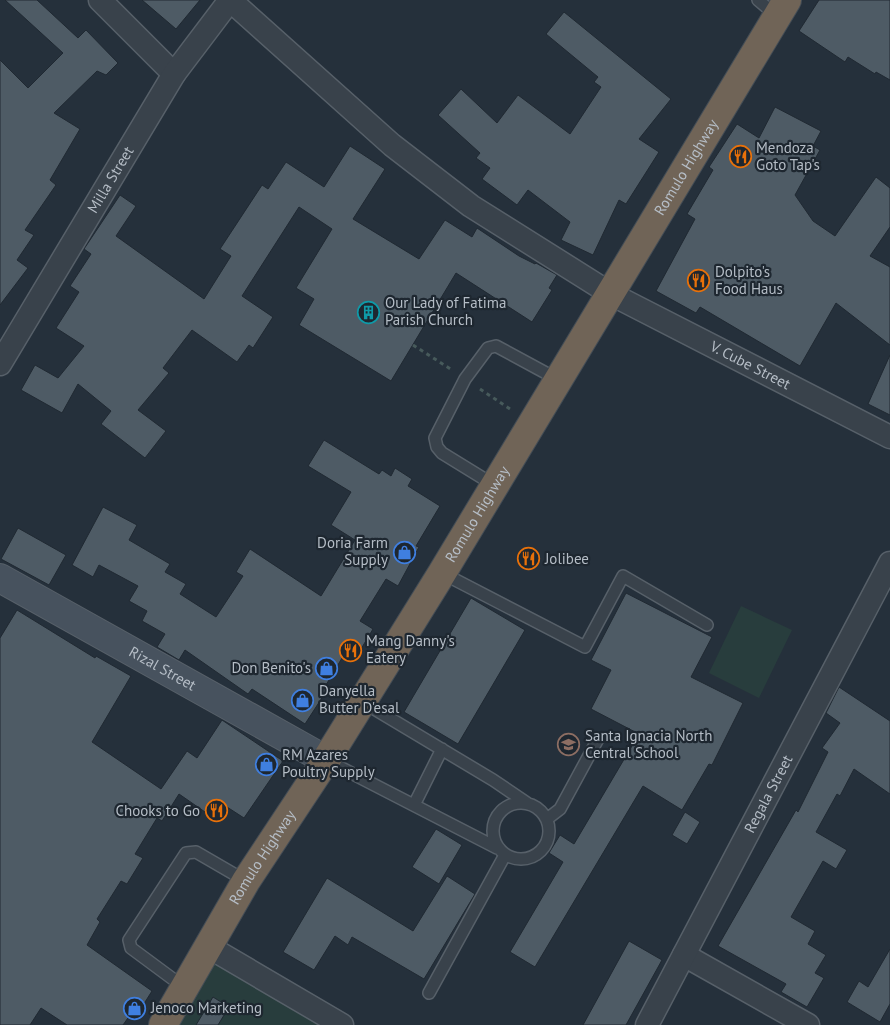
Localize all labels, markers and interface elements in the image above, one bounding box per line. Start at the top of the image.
street label: Romulo Highway [650,115,722,218]
place label: Mendoza Goto Tap's [756,138,820,174]
street label: Milla Street [83,143,138,216]
restaurant icon: Mendoza Goto Tap's [728,145,752,169]
place label: Dolpito's Food Haus [715,262,783,298]
restaurant icon: Dolpito's Food Haus [687,269,711,293]
place label: Our Lady of Fatima Parish Church [385,293,506,329]
building icon: Our Lady of Fatima Parish Church [357,300,381,324]
street label: V. Cube Street [706,336,794,393]
street label: Romulo Highway [441,462,513,565]
place label: Doria Farm Supply [317,533,388,569]
shop icon: Doria Farm Supply [392,540,416,564]
restaurant icon: Jolibee [517,547,541,571]
place label: Jolibee [544,549,589,568]
place label: Mang Danny's Eatery [366,631,455,667]
restaurant icon: Mang Danny's Eatery [338,638,362,662]
street label: Rizal Street [126,642,200,695]
shop icon: Don Benito's [315,656,339,680]
place label: Don Benito's [232,658,311,677]
place label: Danyella Butter D'esal [319,681,400,717]
shop icon: Danyella Butter D'esal [291,688,315,712]
place label: Santa Ignacia North Central School [585,726,712,762]
school or university icon: Santa Ignacia North Central School [557,733,581,757]
place label: RM Azares Poultry Supply [282,745,375,781]
shop icon: RM Azares Poultry Supply [254,752,278,776]
street label: Regala Street [740,752,796,836]
restaurant icon: Chooks to Go [204,799,228,823]
place label: Chooks to Go [115,801,200,820]
street label: Romulo Highway [225,806,299,908]
shop icon: Jenoco Marketing [123,996,147,1020]
place label: Jenoco Marketing [150,998,262,1017]

